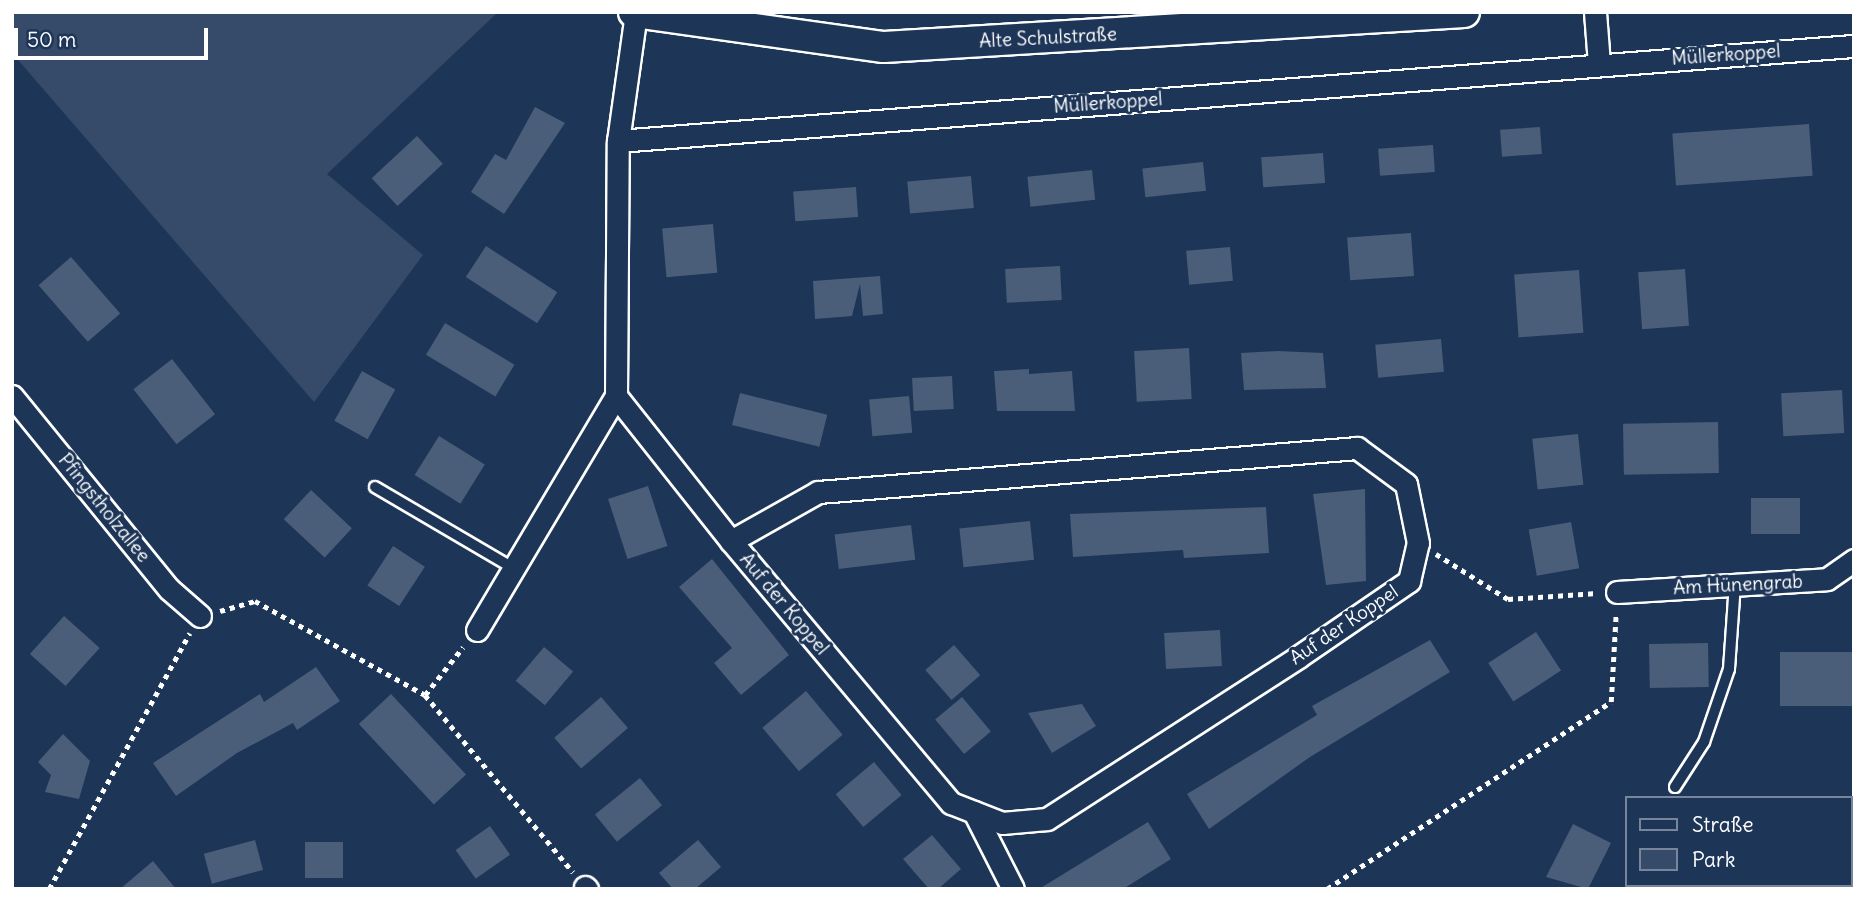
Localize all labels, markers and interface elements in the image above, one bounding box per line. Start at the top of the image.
scale bar [18,14,212,58]
street label: Alte Schulstraße [979,23,1117,53]
text: 50 m [27,26,76,53]
street label: Müllerkoppel [1671,40,1781,70]
street label: Müllerkoppel [1053,88,1163,118]
street label: Pfingstholzallee [53,449,155,567]
street label: Auf der Koppel [735,548,833,660]
street label: Am Hünengrab [1673,570,1803,600]
street label: Auf der Koppel [1285,580,1403,670]
legend [1624,796,1852,887]
text: Straße [1692,811,1753,838]
text: Park [1692,846,1735,873]

